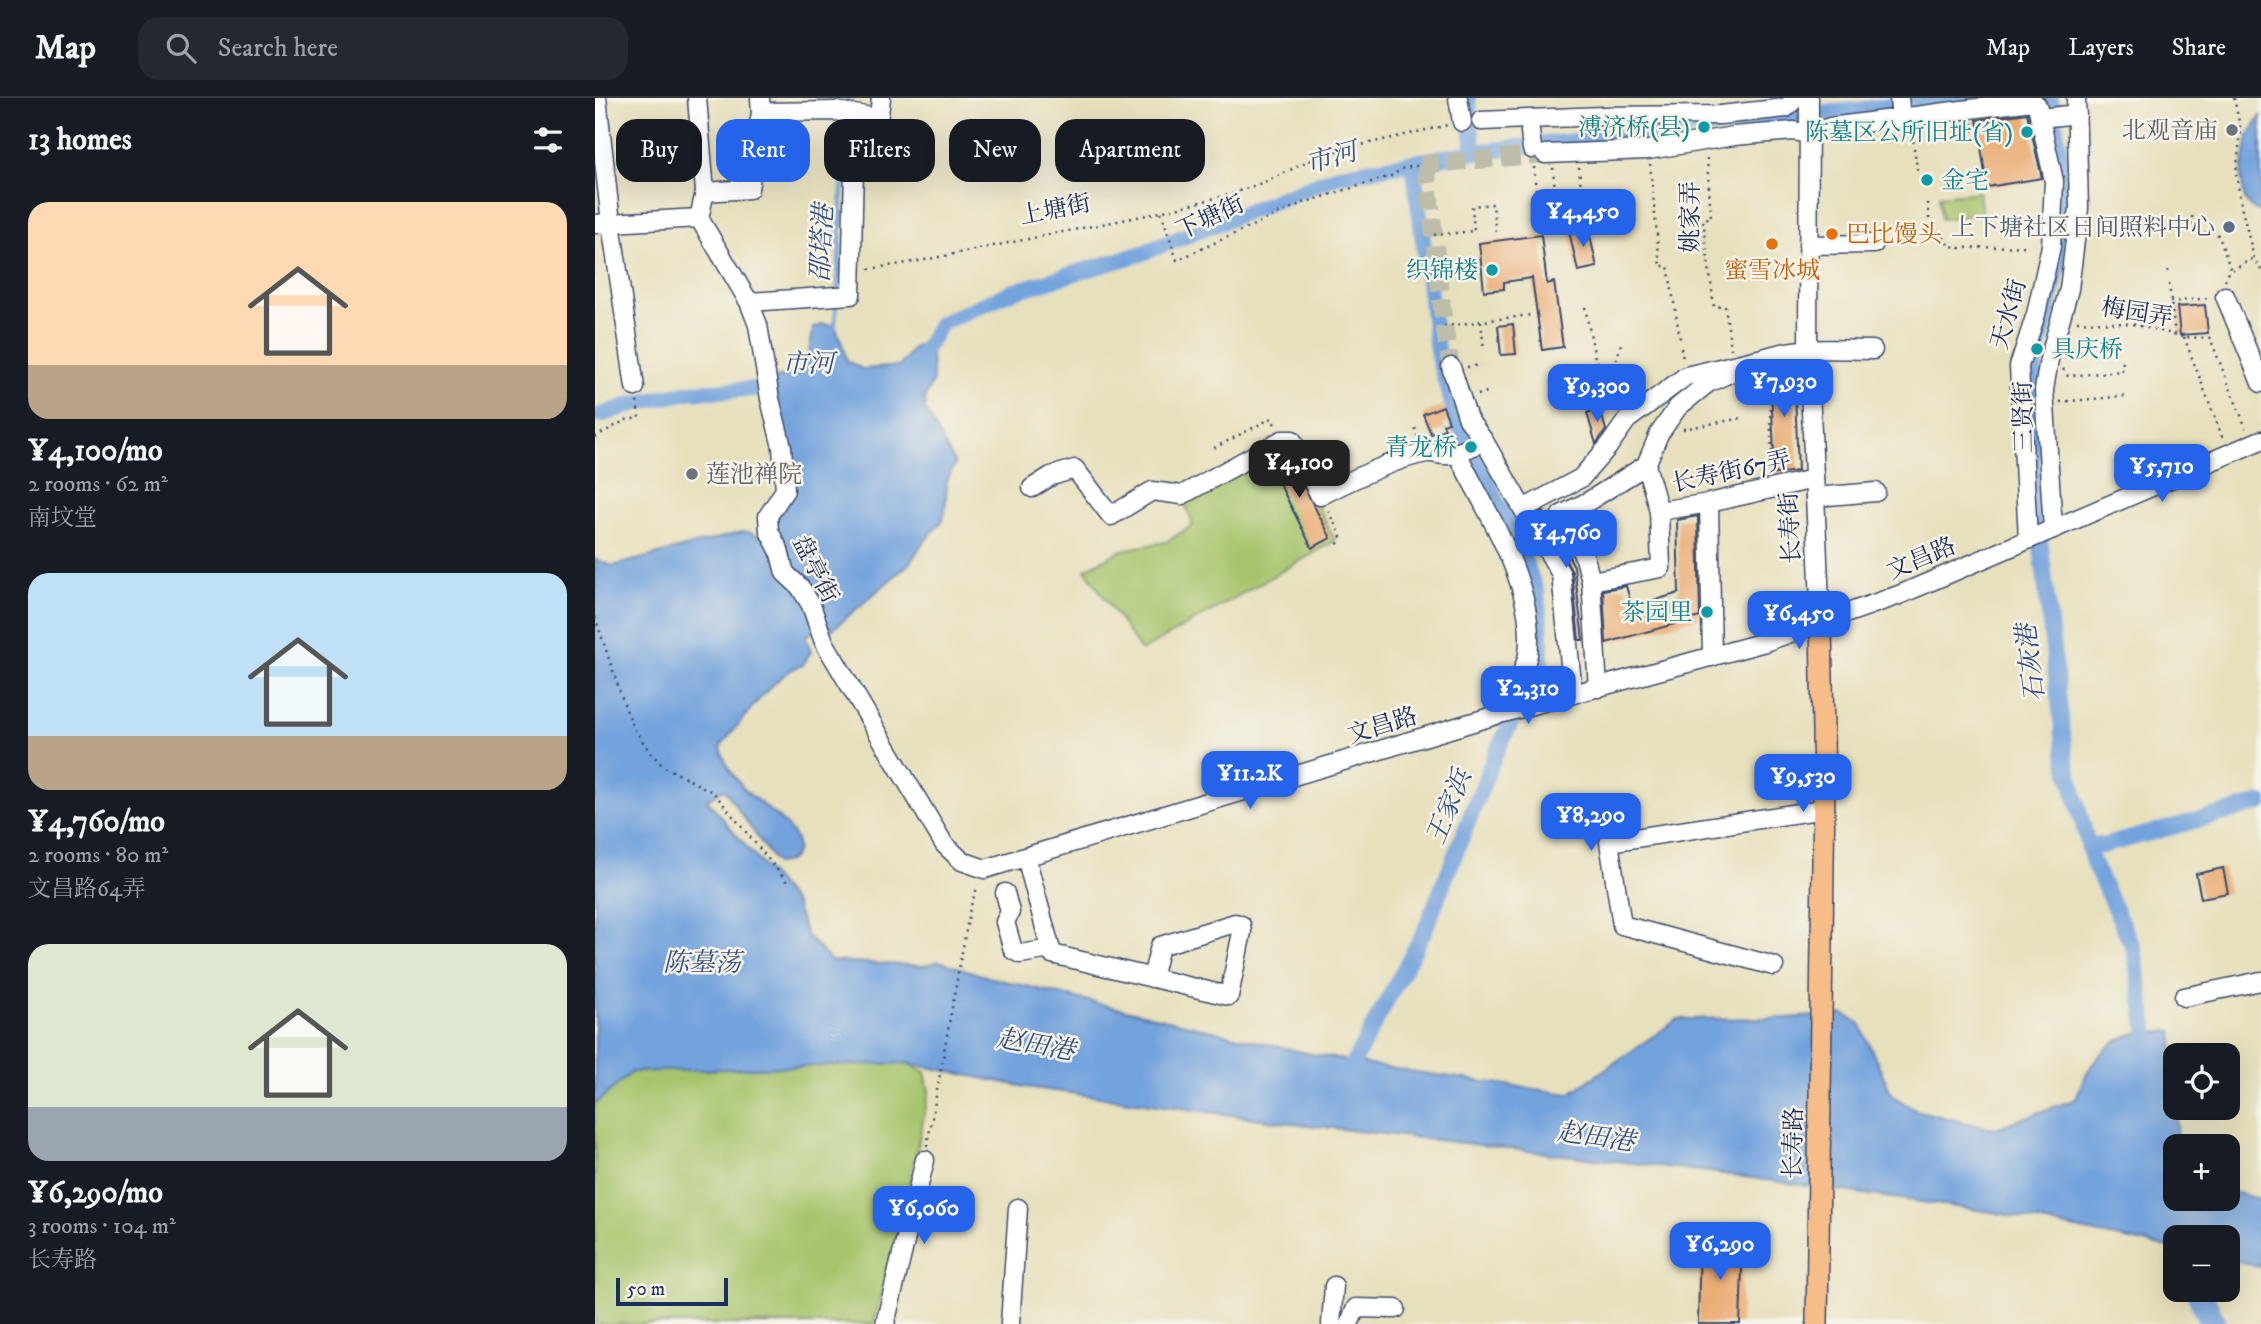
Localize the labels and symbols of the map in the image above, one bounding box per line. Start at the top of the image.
place label: 溥济桥(县) [1578,113,1690,143]
place label: 北观音庙 [2122,116,2218,146]
place label: 陈墓区公所旧址(省) [1805,118,2013,148]
marker: 溥济桥(县) [1696,119,1712,135]
marker: 北观音庙 [2224,122,2240,138]
marker: 陈墓区公所旧址(省) [2019,124,2035,140]
water label: 市河 [1302,134,1365,181]
place label: 金宅 [1941,166,1989,196]
marker: 金宅 [1919,172,1935,188]
street label: 姚家弄 [1676,181,1706,253]
street label: 上塘街 [1017,188,1093,232]
street label: 下塘街 [1171,189,1249,247]
pin: ¥4,450 [1526,190,1640,249]
water label: 邵塔港 [804,200,841,283]
place label: 上下塘社区日间照料中心 [1951,213,2215,243]
marker: 上下塘社区日间照料中心 [2221,219,2237,235]
place label: 巴比馒头 [1846,220,1942,250]
marker: 巴比馒头 [1824,226,1840,242]
marker: 蜜雪冰城 [1764,236,1780,252]
place label: 织锦楼 [1406,256,1478,286]
place label: 蜜雪冰城 [1724,256,1820,286]
marker: 织锦楼 [1484,262,1500,278]
street label: 天水街 [1985,276,2033,353]
street label: 梅园弄 [2099,293,2175,333]
place label: 具庆桥 [2051,335,2123,365]
marker: 具庆桥 [2029,341,2045,357]
water label: 市河 [782,348,838,381]
pin: ¥7,930 [1727,360,1841,419]
pin: ¥9,300 [1540,364,1654,424]
street label: 三贤街 [2008,381,2040,453]
place label: 青龙桥 [1385,433,1457,463]
marker: 青龙桥 [1463,439,1479,455]
pin: ¥4,100 [1242,440,1356,500]
pin: ¥5,710 [2105,444,2219,504]
street label: 长寿街67弄 [1669,445,1794,499]
place label: 莲池禅院 [706,460,802,490]
marker: 莲池禅院 [684,466,700,482]
street label: 长寿街 [1774,491,1808,565]
pin: ¥4,760 [1509,510,1623,570]
street label: 盘亭街 [785,531,845,608]
street label: 文昌路 [1882,531,1960,587]
pin: ¥6,450 [1742,592,1856,651]
place label: 茶园里 [1621,598,1693,628]
marker: 茶园里 [1699,604,1715,620]
water label: 石灰港 [2010,619,2053,704]
pin: ¥2,310 [1471,666,1585,726]
street label: 文昌路 [1343,701,1421,751]
pin: ¥11.2K [1193,752,1307,811]
pin: ¥9,530 [1746,754,1860,814]
water label: 王家浜 [1419,763,1480,850]
pin: ¥8,290 [1534,794,1648,853]
water label: 陈墓荡 [663,947,745,980]
water label: 赵田港 [994,1022,1080,1069]
street label: 长寿路 [1778,1107,1810,1179]
water label: 赵田港 [1555,1116,1640,1160]
pin: ¥6,060 [867,1186,981,1246]
pin: ¥6,290 [1663,1222,1777,1282]
scale bar [616,1275,728,1307]

